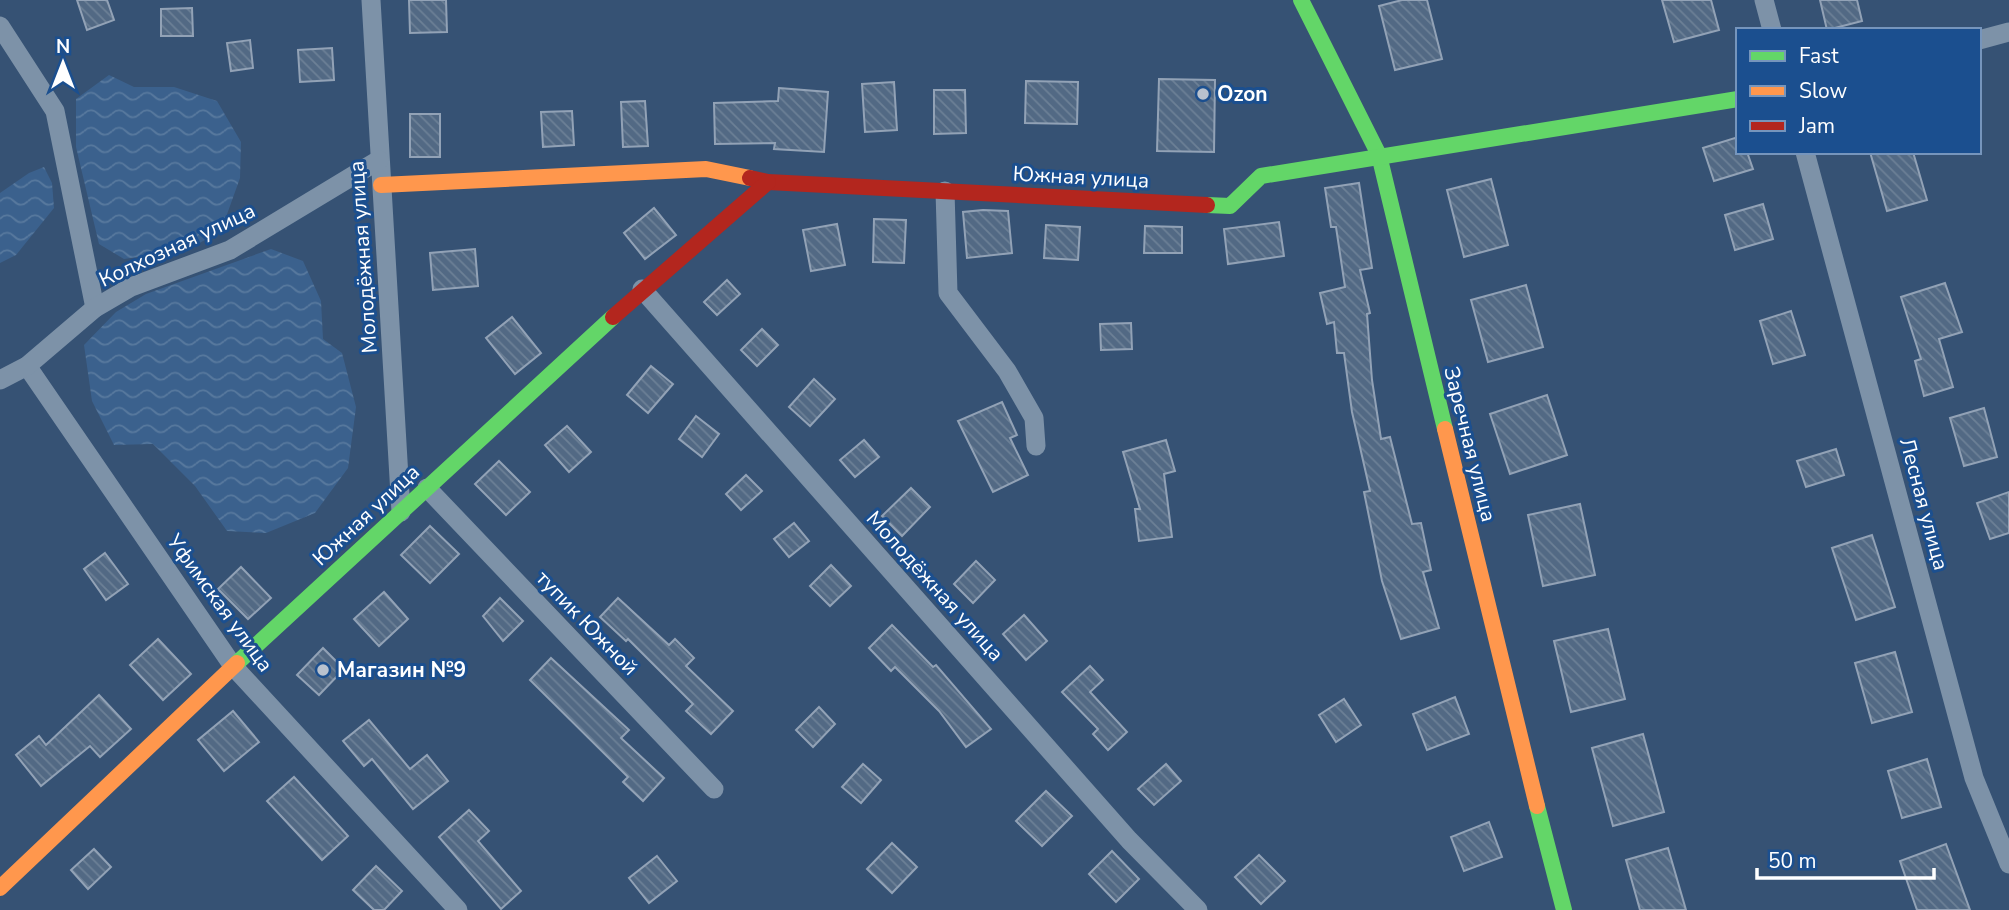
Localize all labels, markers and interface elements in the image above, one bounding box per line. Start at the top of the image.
north arrow [28,28,98,98]
legend [1736,28,1981,154]
text: N [56,34,70,60]
text: Fast [1799,42,1839,70]
text: Slow [1799,77,1848,105]
place label: Ozon [1217,80,1268,108]
marker: Ozon [1195,86,1211,102]
text: Jam [1798,112,1835,140]
street label: Южная улица [1012,159,1150,195]
street label: Молодёжная улица [342,160,384,354]
street label: Колхозная улица [94,197,260,293]
street label: Заречная улица [1437,363,1503,525]
street label: Лесная улица [1893,435,1955,573]
street label: Южная улица [306,458,426,572]
street label: Молодёжная улица [860,505,1010,667]
street label: Уфимская улица [160,528,279,678]
street label: тупик Южной [530,565,644,681]
place label: Магазин №9 [337,656,466,684]
marker: Магазин №9 [315,662,331,678]
scale bar [1757,836,1934,880]
text: 50 m [1768,847,1817,875]

